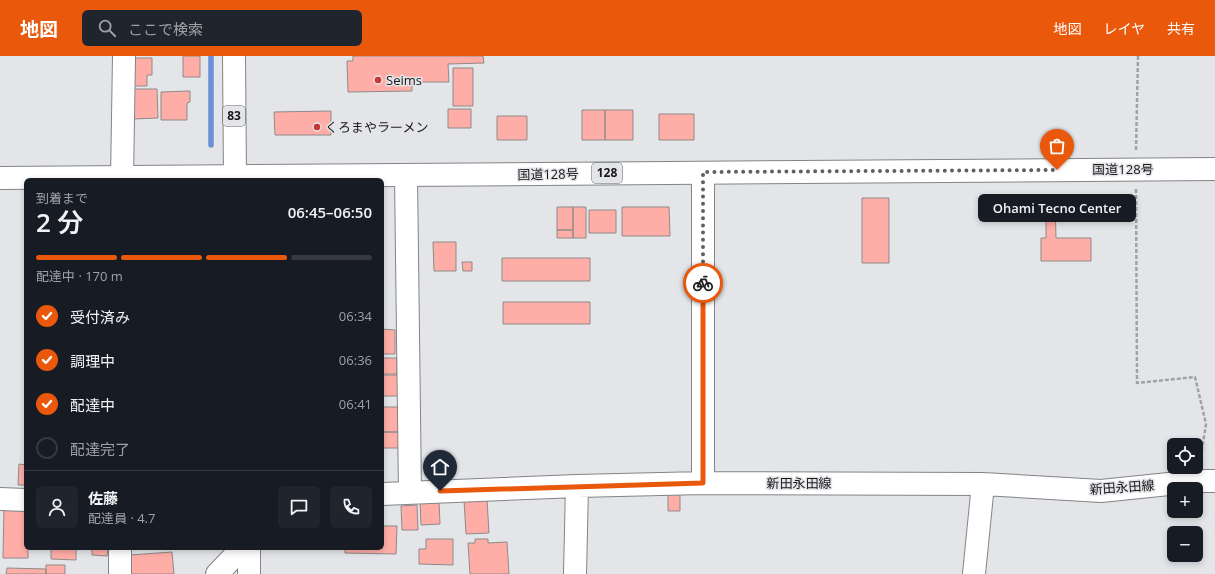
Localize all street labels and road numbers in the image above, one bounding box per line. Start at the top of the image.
road number: 83 [223,106,245,126]
street label: 国道128号 [1092,160,1154,178]
road number: 128 [592,163,622,183]
street label: 国道128号 [517,164,579,184]
street label: 新田永田線 [766,474,832,492]
street label: 新田永田線 [1089,476,1155,498]

